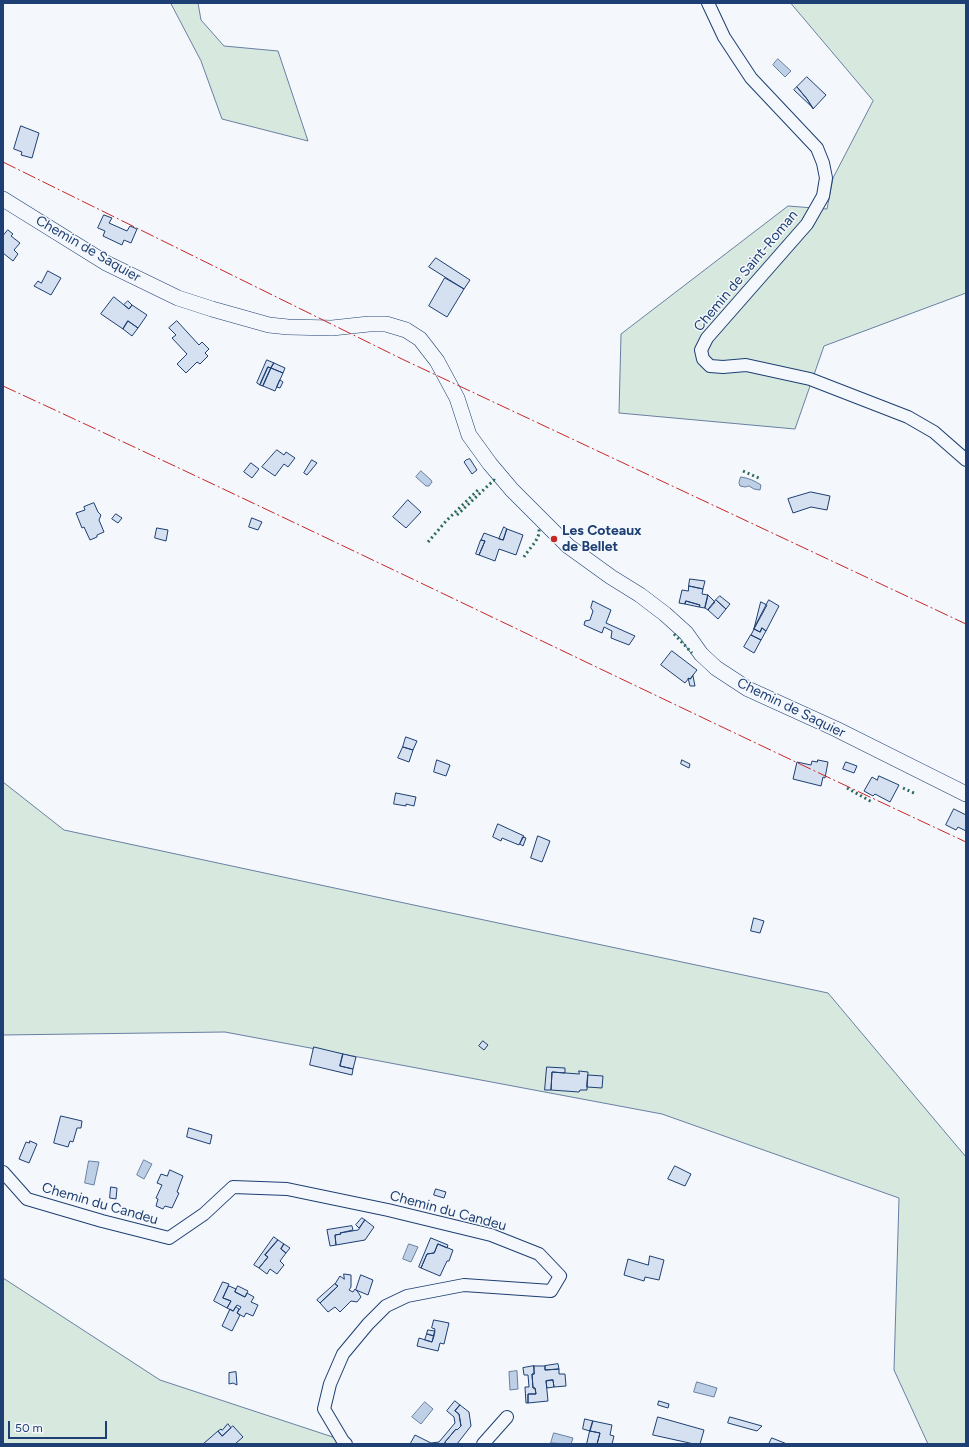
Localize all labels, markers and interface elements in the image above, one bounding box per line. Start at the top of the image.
street label: Chemin de Saint-Roman [690,207,802,335]
street label: Chemin de Saquier [32,212,144,286]
place label: Les Coteaux de Bellet [562,523,642,556]
marker: Les Coteaux de Bellet [549,534,559,544]
street label: Chemin de Saquier [734,674,848,742]
street label: Chemin du Candeu [40,1179,160,1229]
street label: Chemin du Candeu [388,1187,508,1235]
scale bar [10,1413,109,1439]
text: 50 m [15,1421,43,1435]

